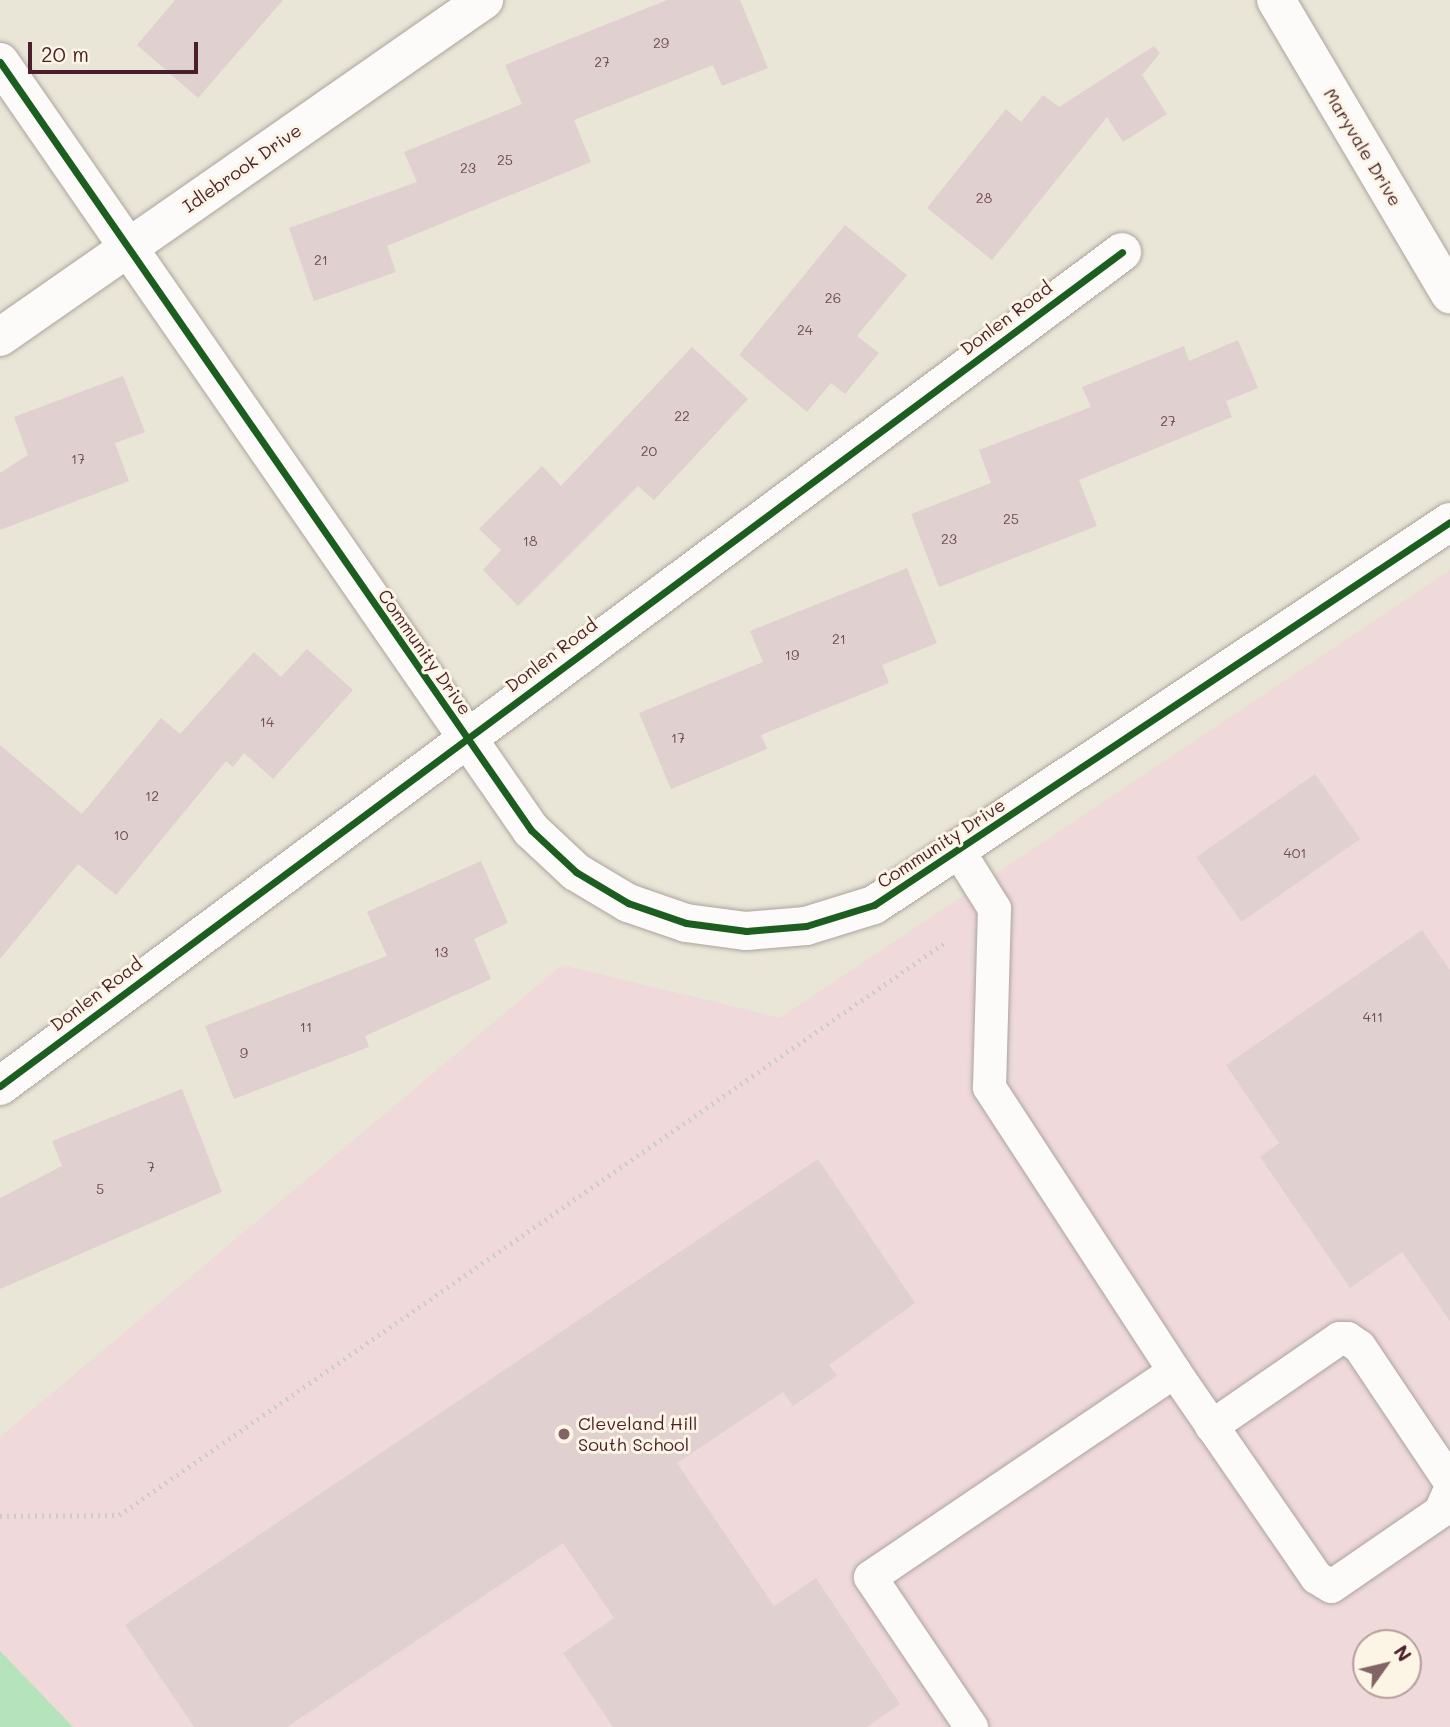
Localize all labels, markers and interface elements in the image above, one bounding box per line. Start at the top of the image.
scale bar [32,28,201,72]
house number: 29 [653,35,669,51]
text: 20 m [41,40,89,67]
house number: 27 [594,54,610,70]
street label: Maryvale Drive [1319,84,1407,210]
street label: Idlebrook Drive [179,119,305,217]
house number: 25 [497,152,513,168]
house number: 23 [460,160,476,176]
house number: 28 [976,190,992,206]
house number: 21 [314,252,328,268]
street label: Donlen Road [956,277,1056,359]
house number: 26 [825,290,841,306]
house number: 24 [797,322,813,338]
house number: 22 [674,408,690,424]
house number: 27 [1160,413,1176,429]
house number: 20 [641,443,657,459]
house number: 17 [71,451,85,467]
house number: 25 [1003,511,1019,527]
house number: 23 [941,531,957,547]
house number: 18 [523,533,537,549]
street label: Community Drive [374,585,476,719]
street label: Donlen Road [501,614,601,696]
house number: 21 [832,631,846,647]
house number: 19 [785,647,799,663]
house number: 14 [260,714,274,730]
house number: 17 [671,730,685,746]
house number: 12 [145,788,159,804]
street label: Community Drive [873,794,1009,892]
house number: 10 [114,827,128,843]
house number: 401 [1283,845,1307,861]
house number: 13 [434,944,448,960]
street label: Donlen Road [46,953,146,1035]
house number: 411 [1363,1009,1383,1025]
house number: 11 [300,1019,312,1035]
house number: 9 [240,1045,248,1061]
house number: 7 [147,1159,155,1175]
house number: 5 [96,1181,104,1197]
place label: Cleveland Hill South School [578,1413,697,1456]
marker: Cleveland Hill South School [556,1426,572,1442]
north arrow [1352,1629,1422,1699]
text: N [1389,1640,1418,1666]

